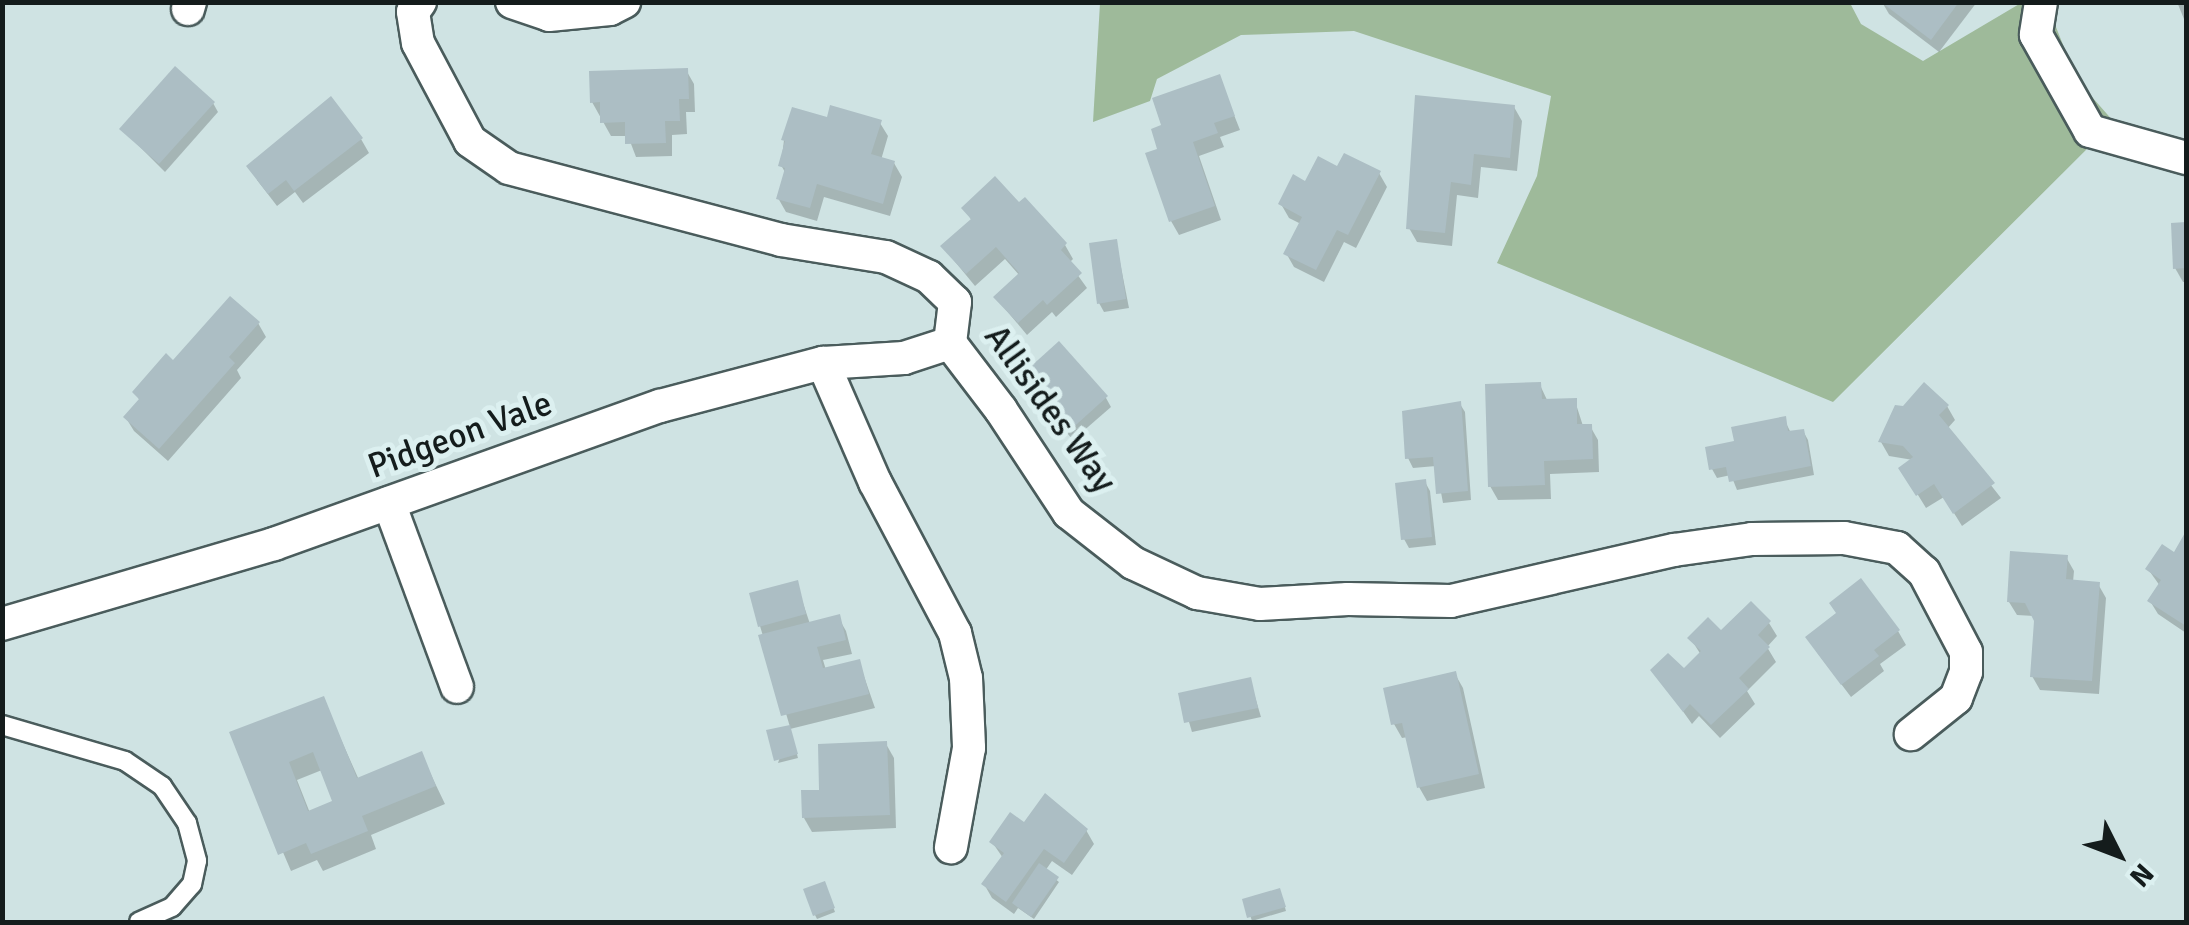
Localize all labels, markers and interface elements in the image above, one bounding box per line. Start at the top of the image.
street label: Allisides Way [975,317,1125,501]
street label: Pidgeon Vale [362,382,558,488]
north arrow [2069,805,2169,905]
text: N [2122,856,2160,894]

